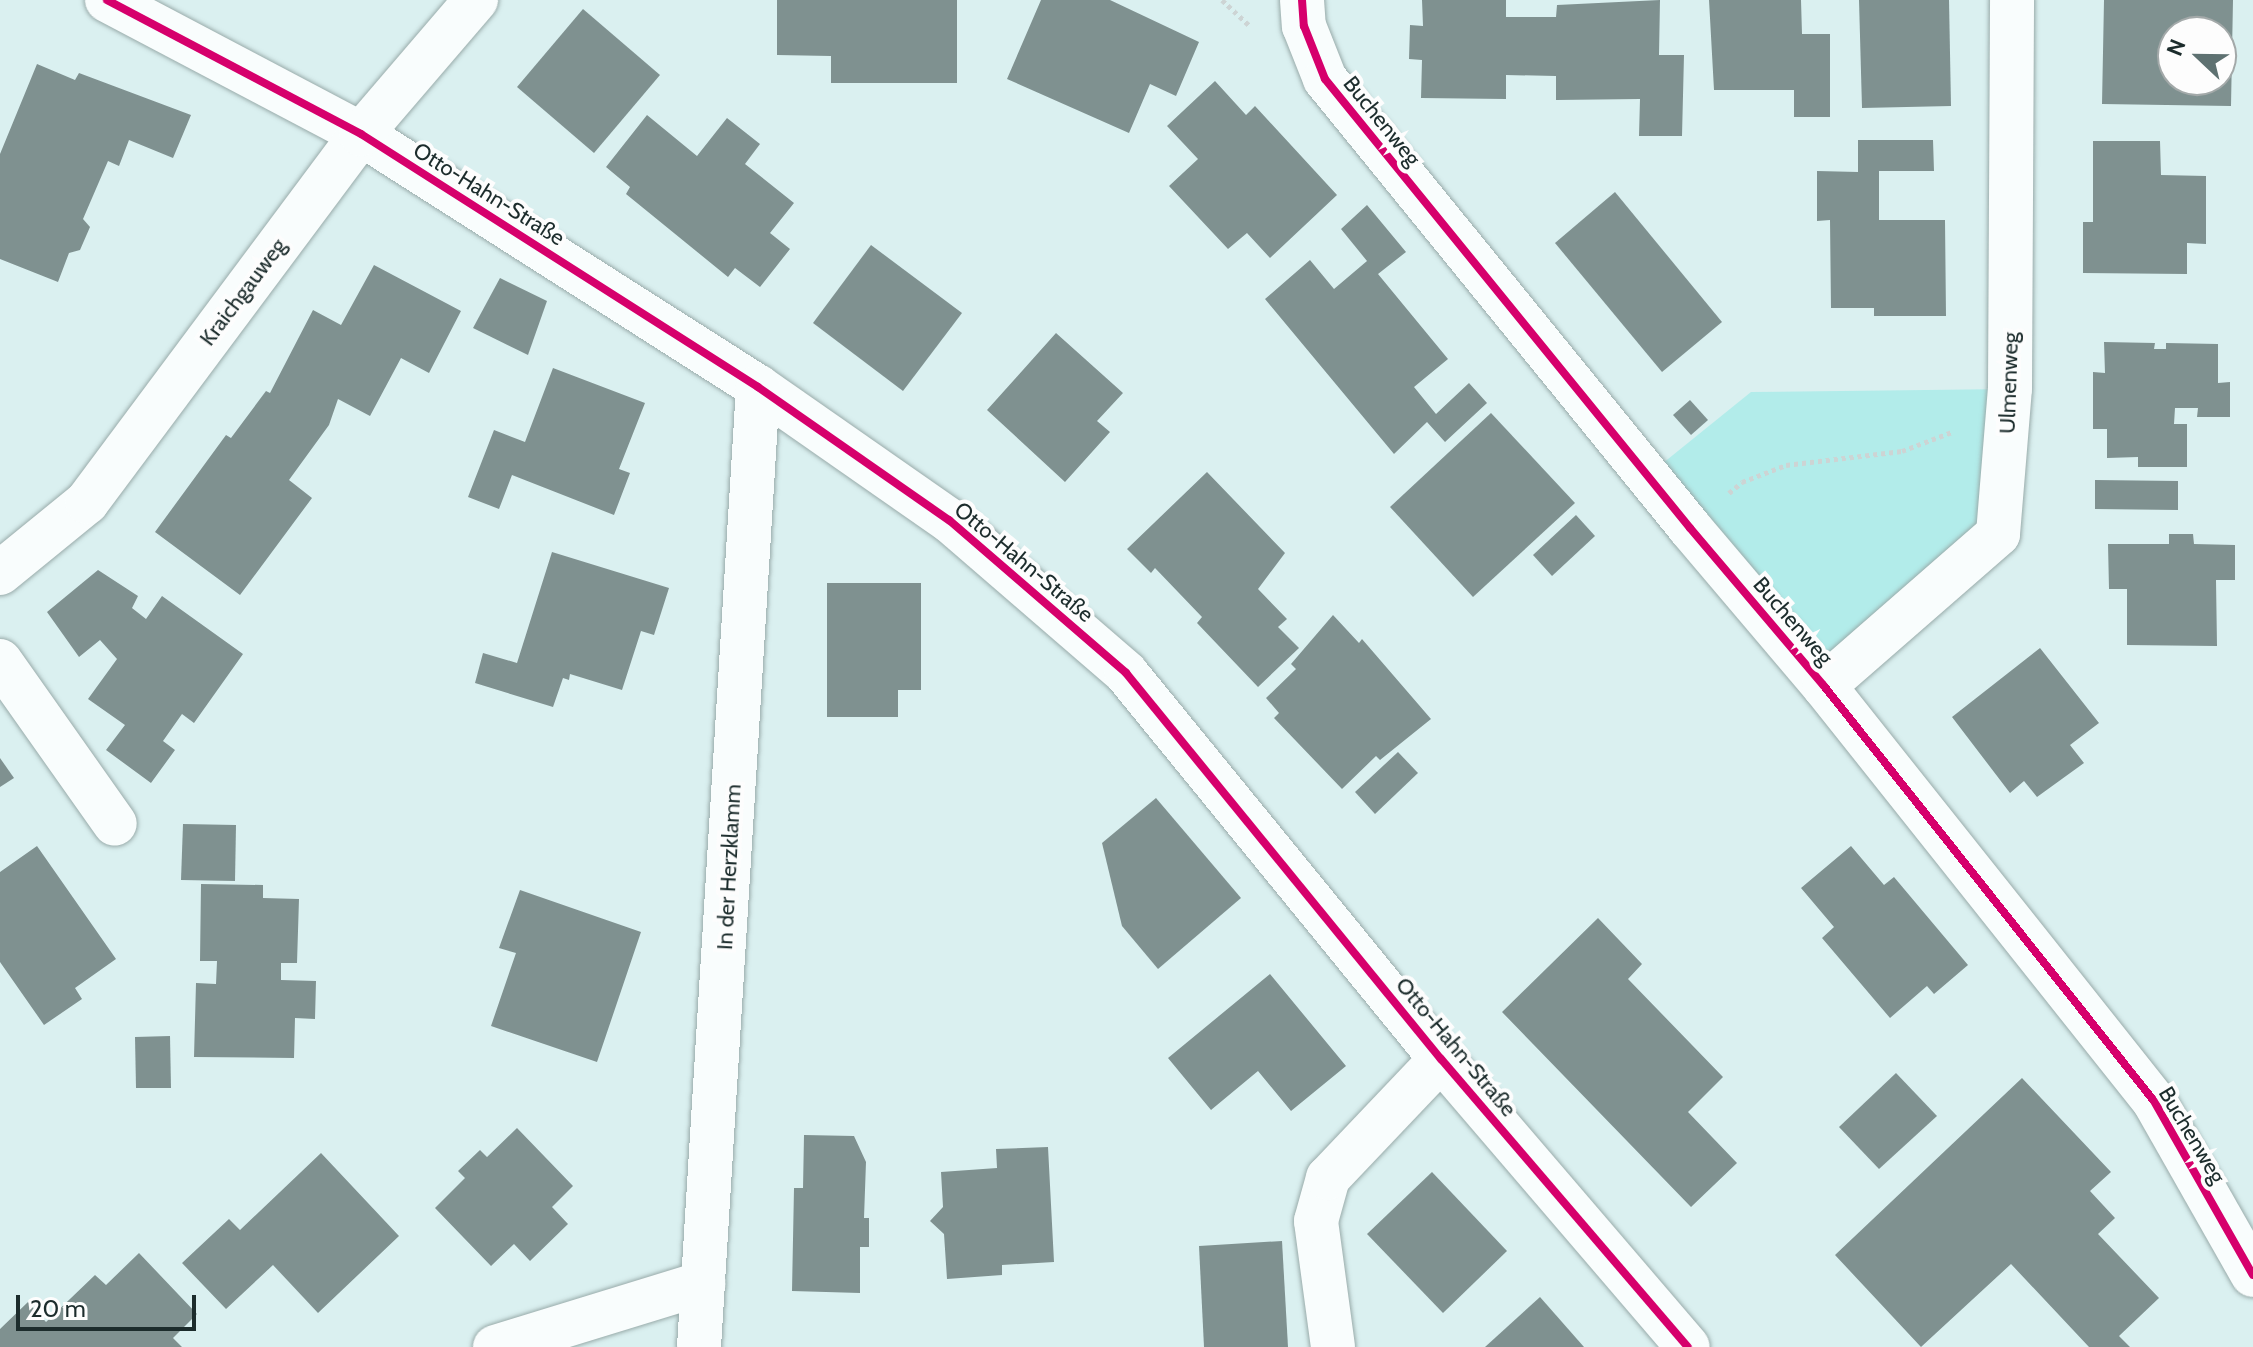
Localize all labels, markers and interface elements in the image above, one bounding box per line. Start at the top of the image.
north arrow [2157,16,2237,96]
text: N [2161,35,2192,60]
street label: Buchenweg [1338,71,1426,171]
street label: Otto-Hahn-Straße [408,137,570,251]
street label: Kraichgauweg [194,233,292,351]
street label: Ulmenweg [1994,332,2024,434]
street label: Otto-Hahn-Straße [949,496,1099,628]
street label: Buchenweg [1748,572,1838,670]
street label: In der Herzklamm [711,783,747,951]
street label: Otto-Hahn-Straße [1390,972,1522,1122]
street label: Buchenweg [2153,1082,2231,1188]
scale bar [20,1279,200,1329]
text: 20 m [30,1294,86,1323]

